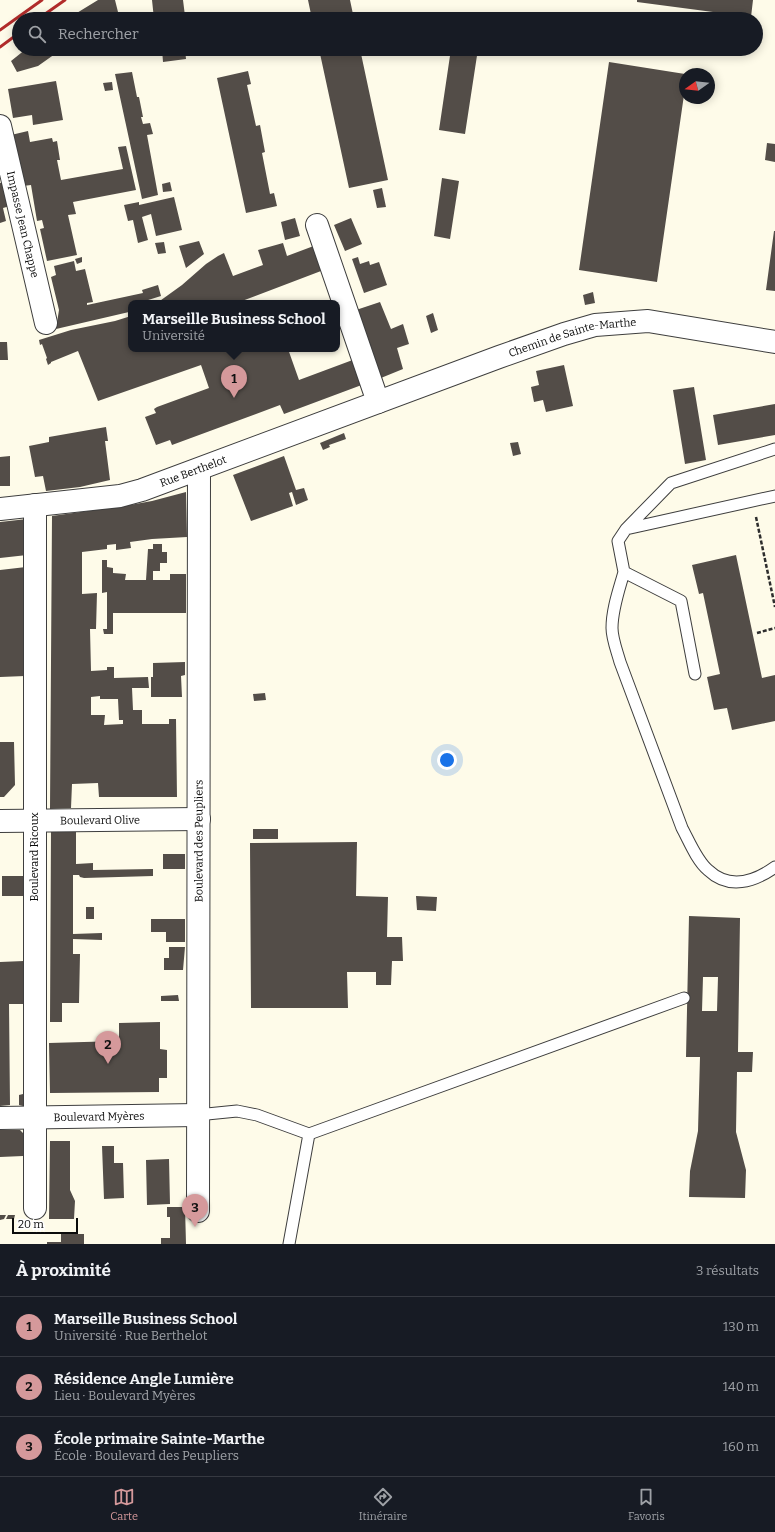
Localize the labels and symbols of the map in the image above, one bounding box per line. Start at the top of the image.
north arrow [679,68,715,104]
street label: Impasse Jean Chappe [4,170,42,279]
street label: Chemin de Sainte-Marthe [507,315,637,360]
pin: 1 [221,365,247,398]
street label: Rue Berthelot [158,453,228,489]
your location [437,750,457,770]
street label: Boulevard des Peupliers [192,780,205,902]
street label: Boulevard Ricoux [28,813,41,901]
street label: Boulevard Olive [60,813,140,827]
pin: 2 [95,1031,121,1064]
street label: Boulevard Myères [53,1109,145,1124]
pin: 3 [182,1194,208,1227]
scale bar [12,1216,78,1235]

